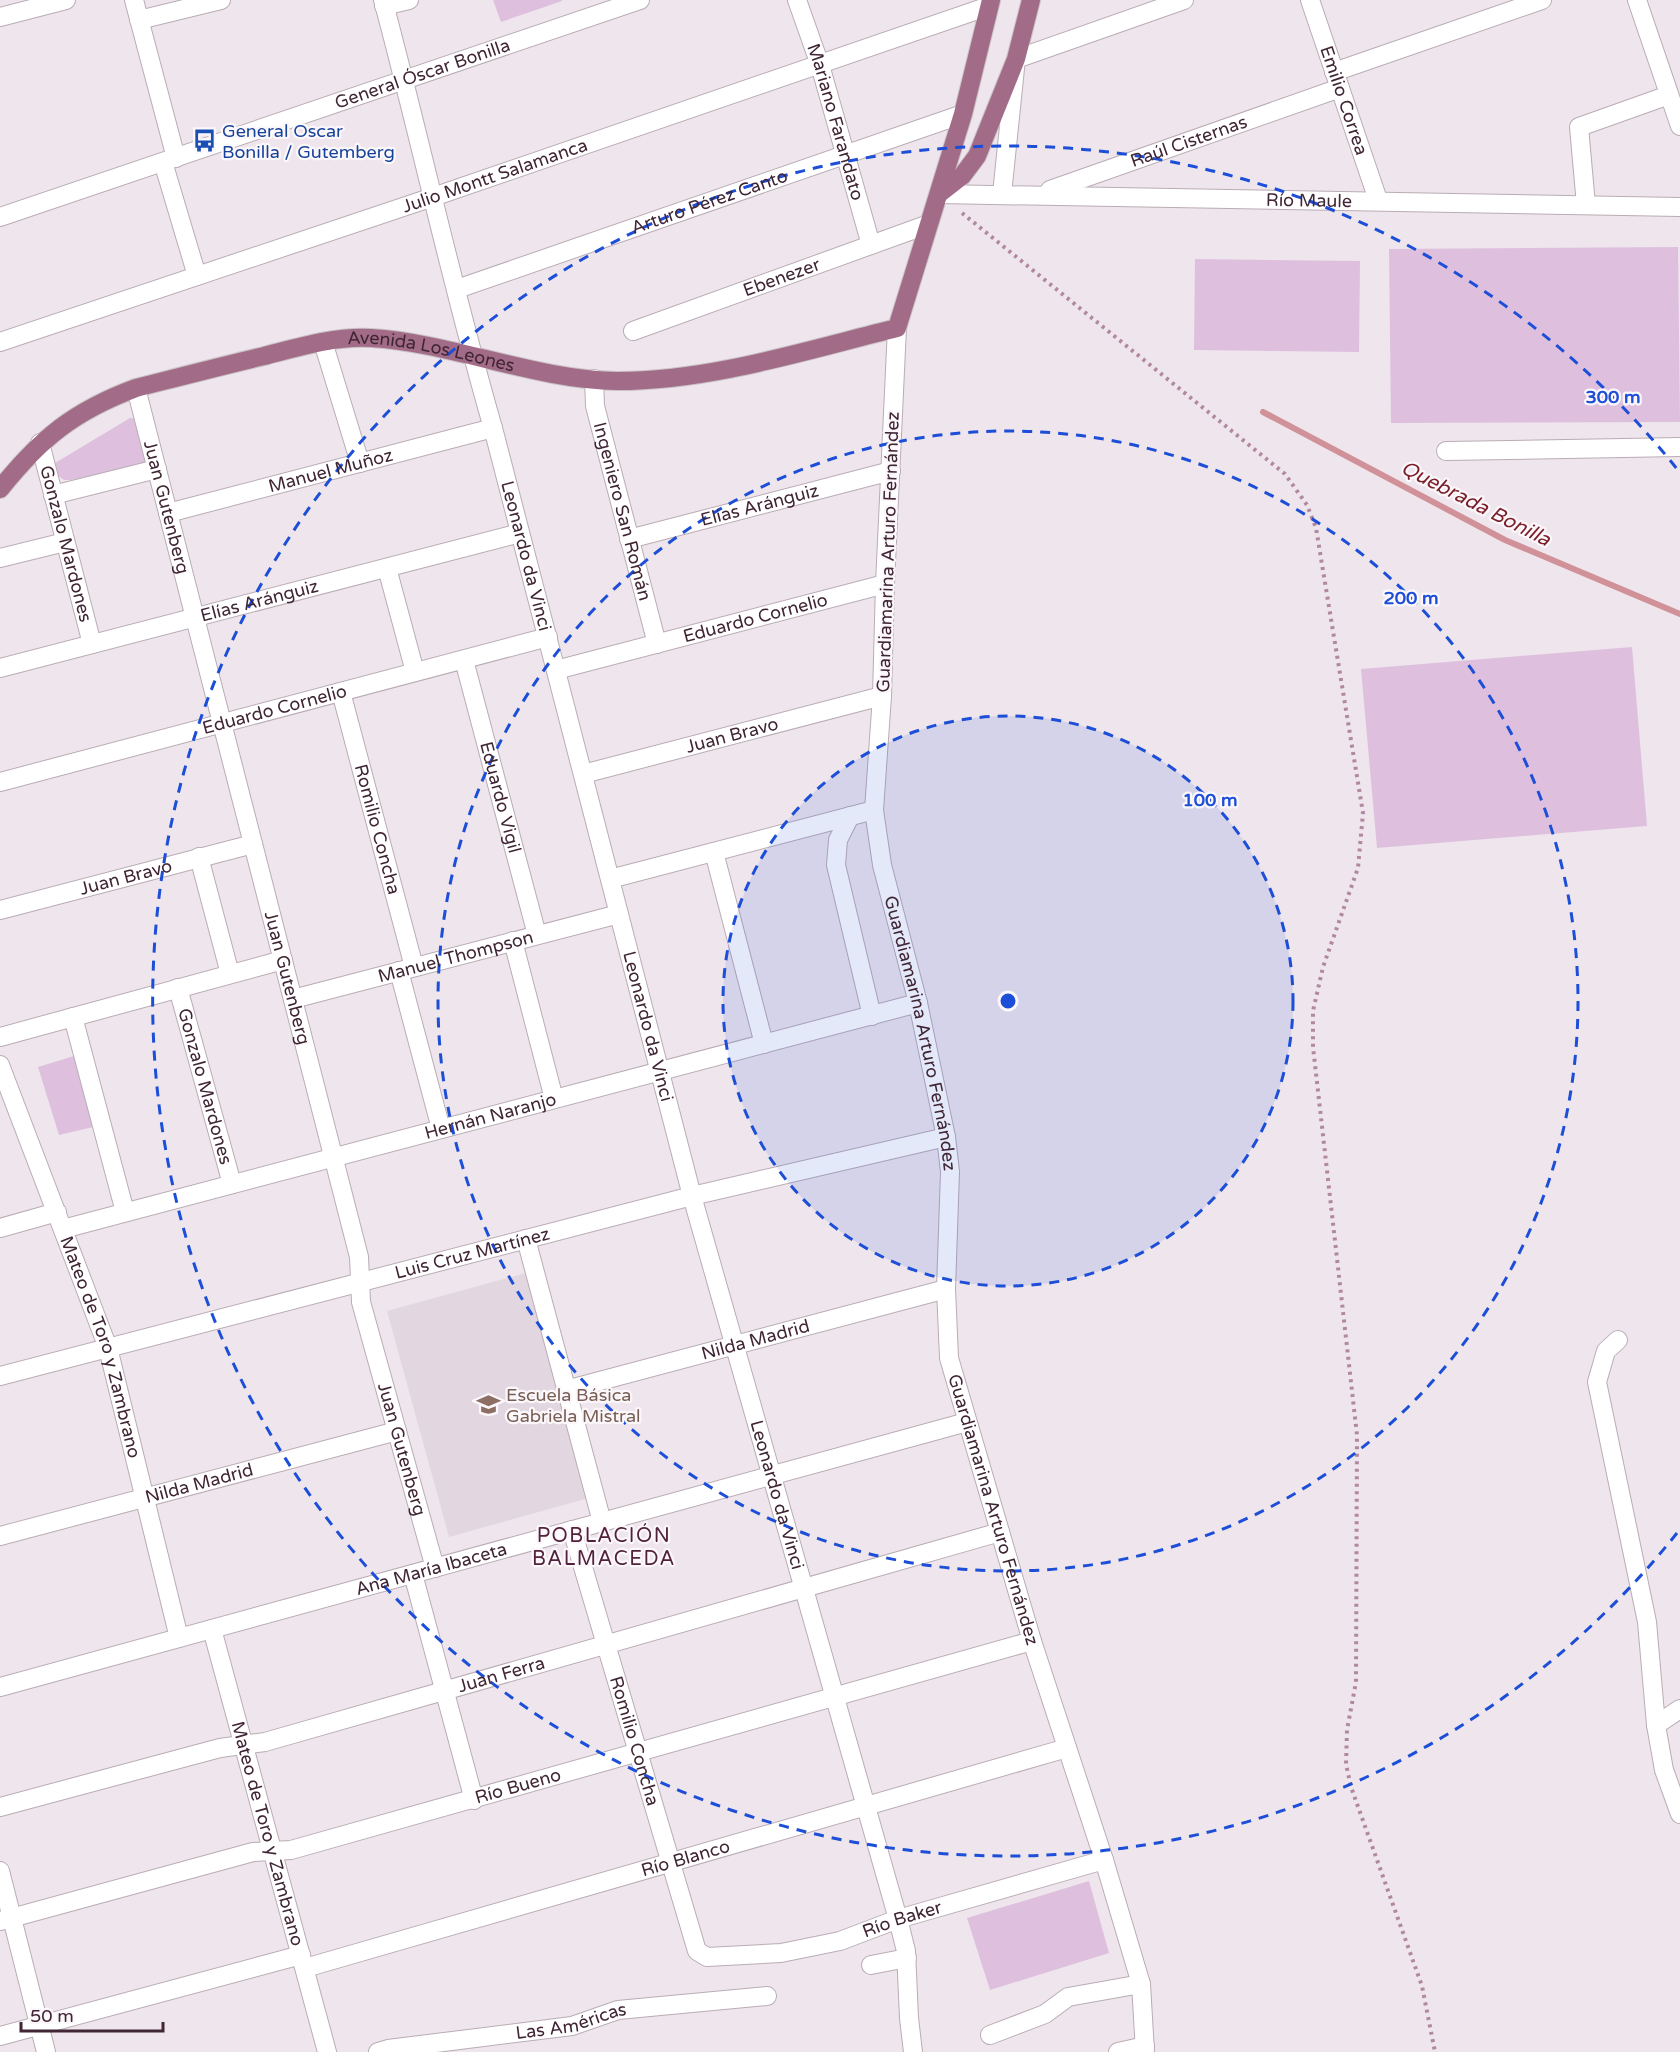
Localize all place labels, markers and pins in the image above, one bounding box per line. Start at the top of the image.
place label: General Oscar Bonilla / Gutemberg [222,120,395,163]
bus stop icon: General Oscar Bonilla / Gutemberg [191,128,217,154]
centre of rings [998,991,1018,1011]
place label: Escuela Básica Gabriela Mistral [506,1384,641,1427]
school or university icon: Escuela Básica Gabriela Mistral [475,1392,501,1418]

